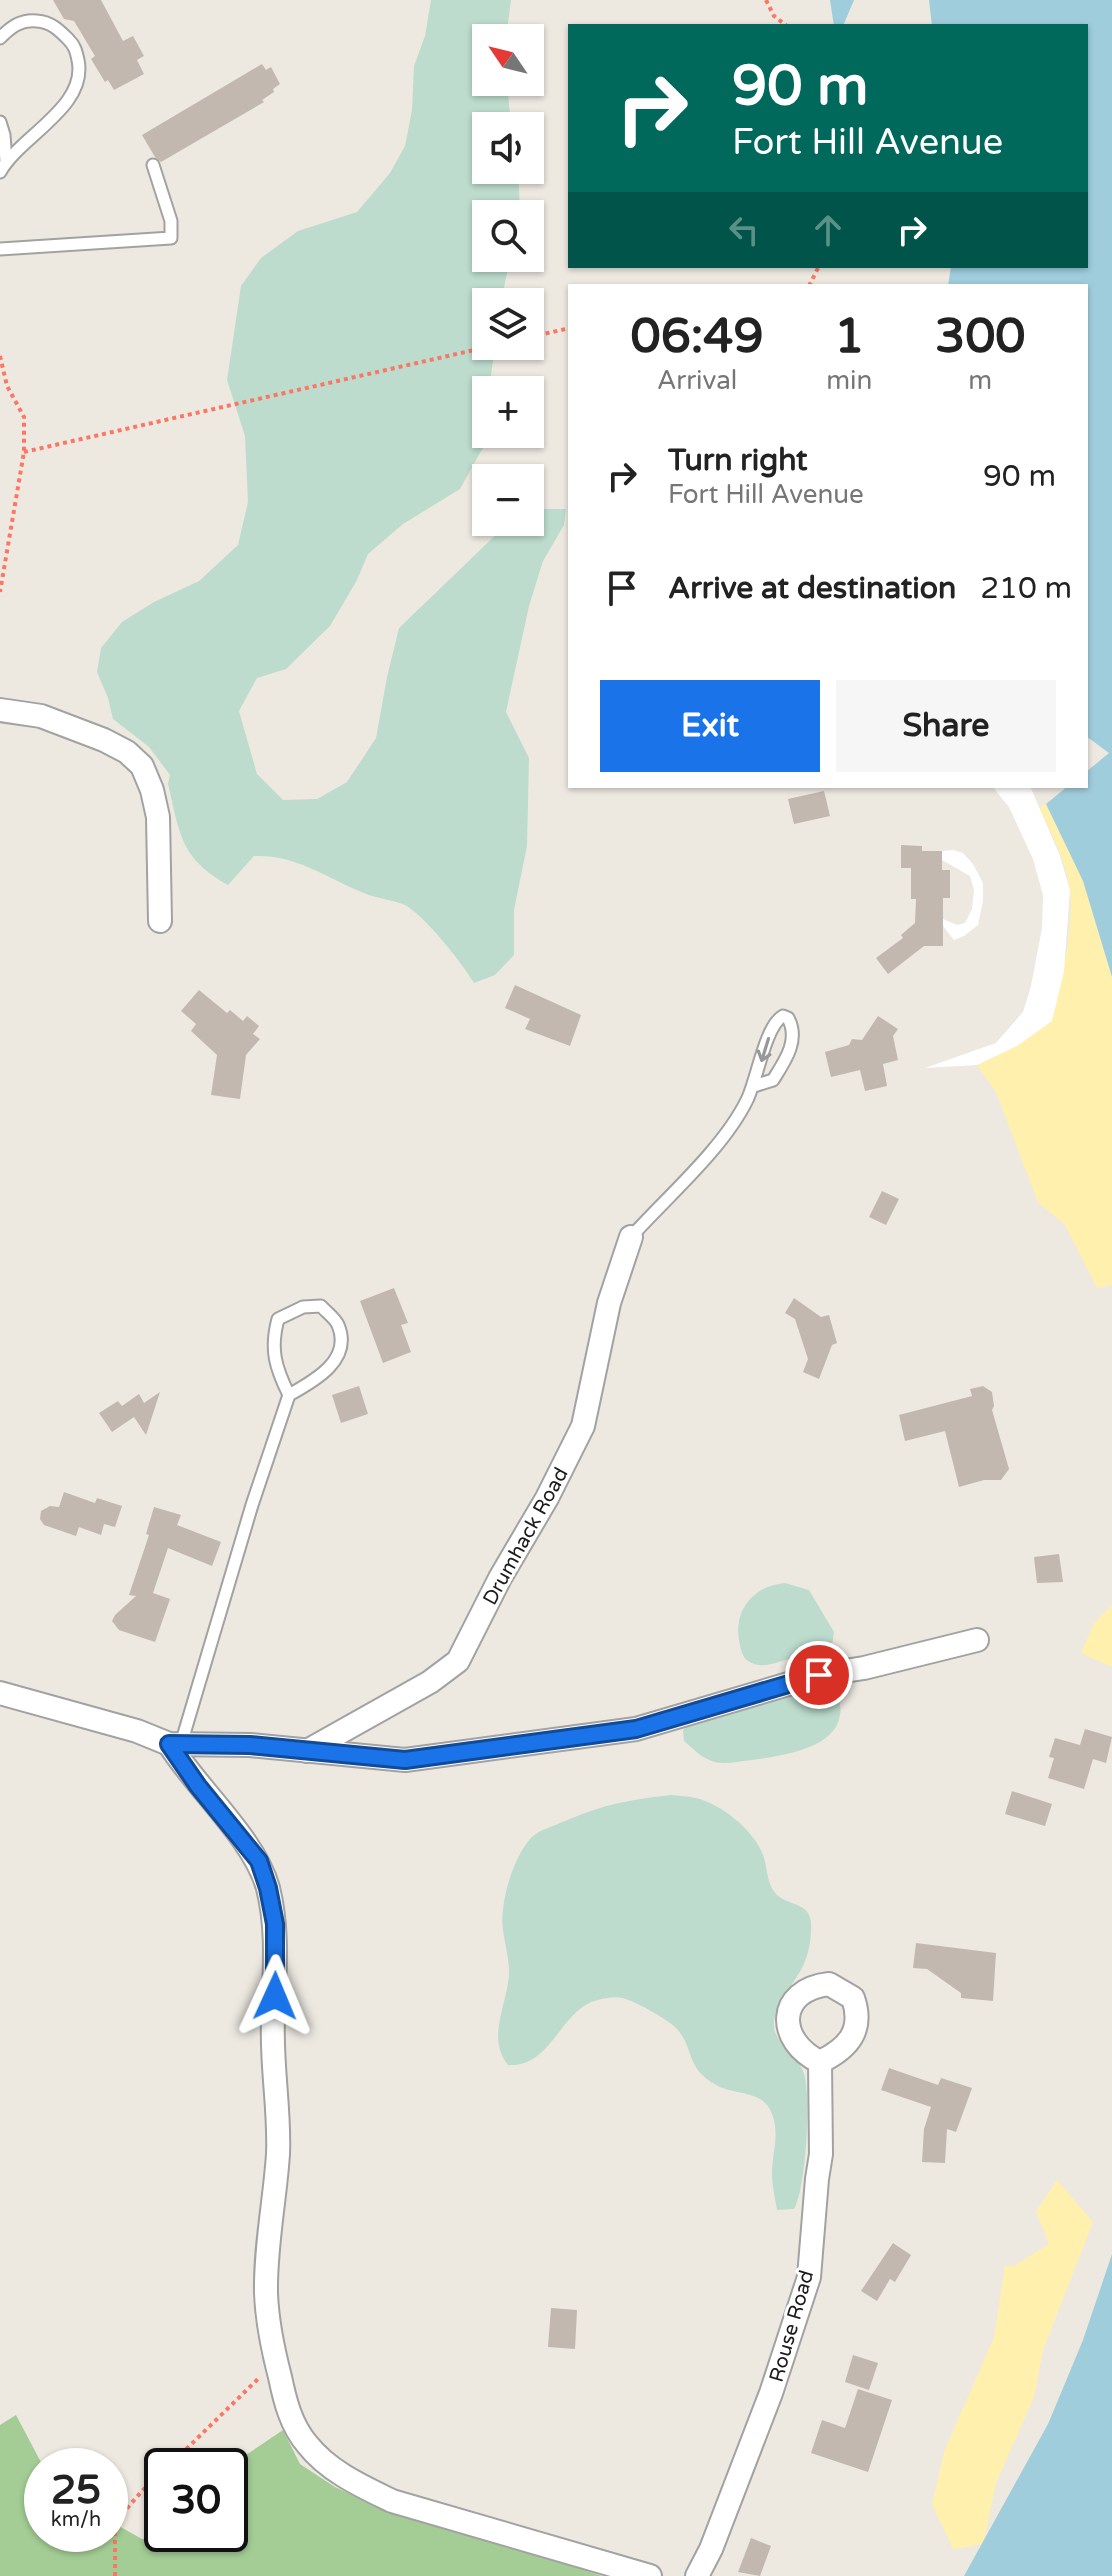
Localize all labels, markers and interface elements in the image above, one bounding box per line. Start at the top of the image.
north arrow [472,24,544,96]
map controls [472,24,544,536]
text: 90 m [732,53,868,120]
icon: right [600,56,704,160]
button: sound [472,112,544,184]
text: Fort Hill Avenue [732,121,1003,164]
button: search [472,200,544,272]
icon: left [722,208,766,252]
icon: ahead [806,208,850,252]
icon: right [890,208,934,252]
button: layers [472,288,544,360]
text: 06:49 [631,308,764,366]
text: 1 [834,308,864,366]
text: 300 [935,308,1025,366]
text: Arrival [657,365,737,396]
text: min [826,365,872,396]
text: m [968,365,992,396]
button: + [472,376,544,448]
text: Turn right [668,442,808,479]
icon: right [600,454,644,498]
text: 90 m [983,458,1056,495]
button: − [472,464,544,536]
text: Fort Hill Avenue [668,479,864,510]
icon: arrive [600,566,644,610]
text: Arrive at destination [668,570,956,607]
text: 210 m [980,570,1072,607]
button: Exit [600,680,820,772]
button: Share [836,680,1056,772]
one-way arrow [757,1036,772,1062]
street label: Drumhack Road [478,1464,574,1609]
pin [785,1641,853,1709]
icon: arrive [797,1653,841,1697]
position arrow [233,1954,317,2038]
street label: Rouse Road [765,2268,819,2385]
speed limit sign: 30 [144,2448,248,2552]
text: 25 [51,2466,101,2514]
text: km/h [51,2508,101,2532]

